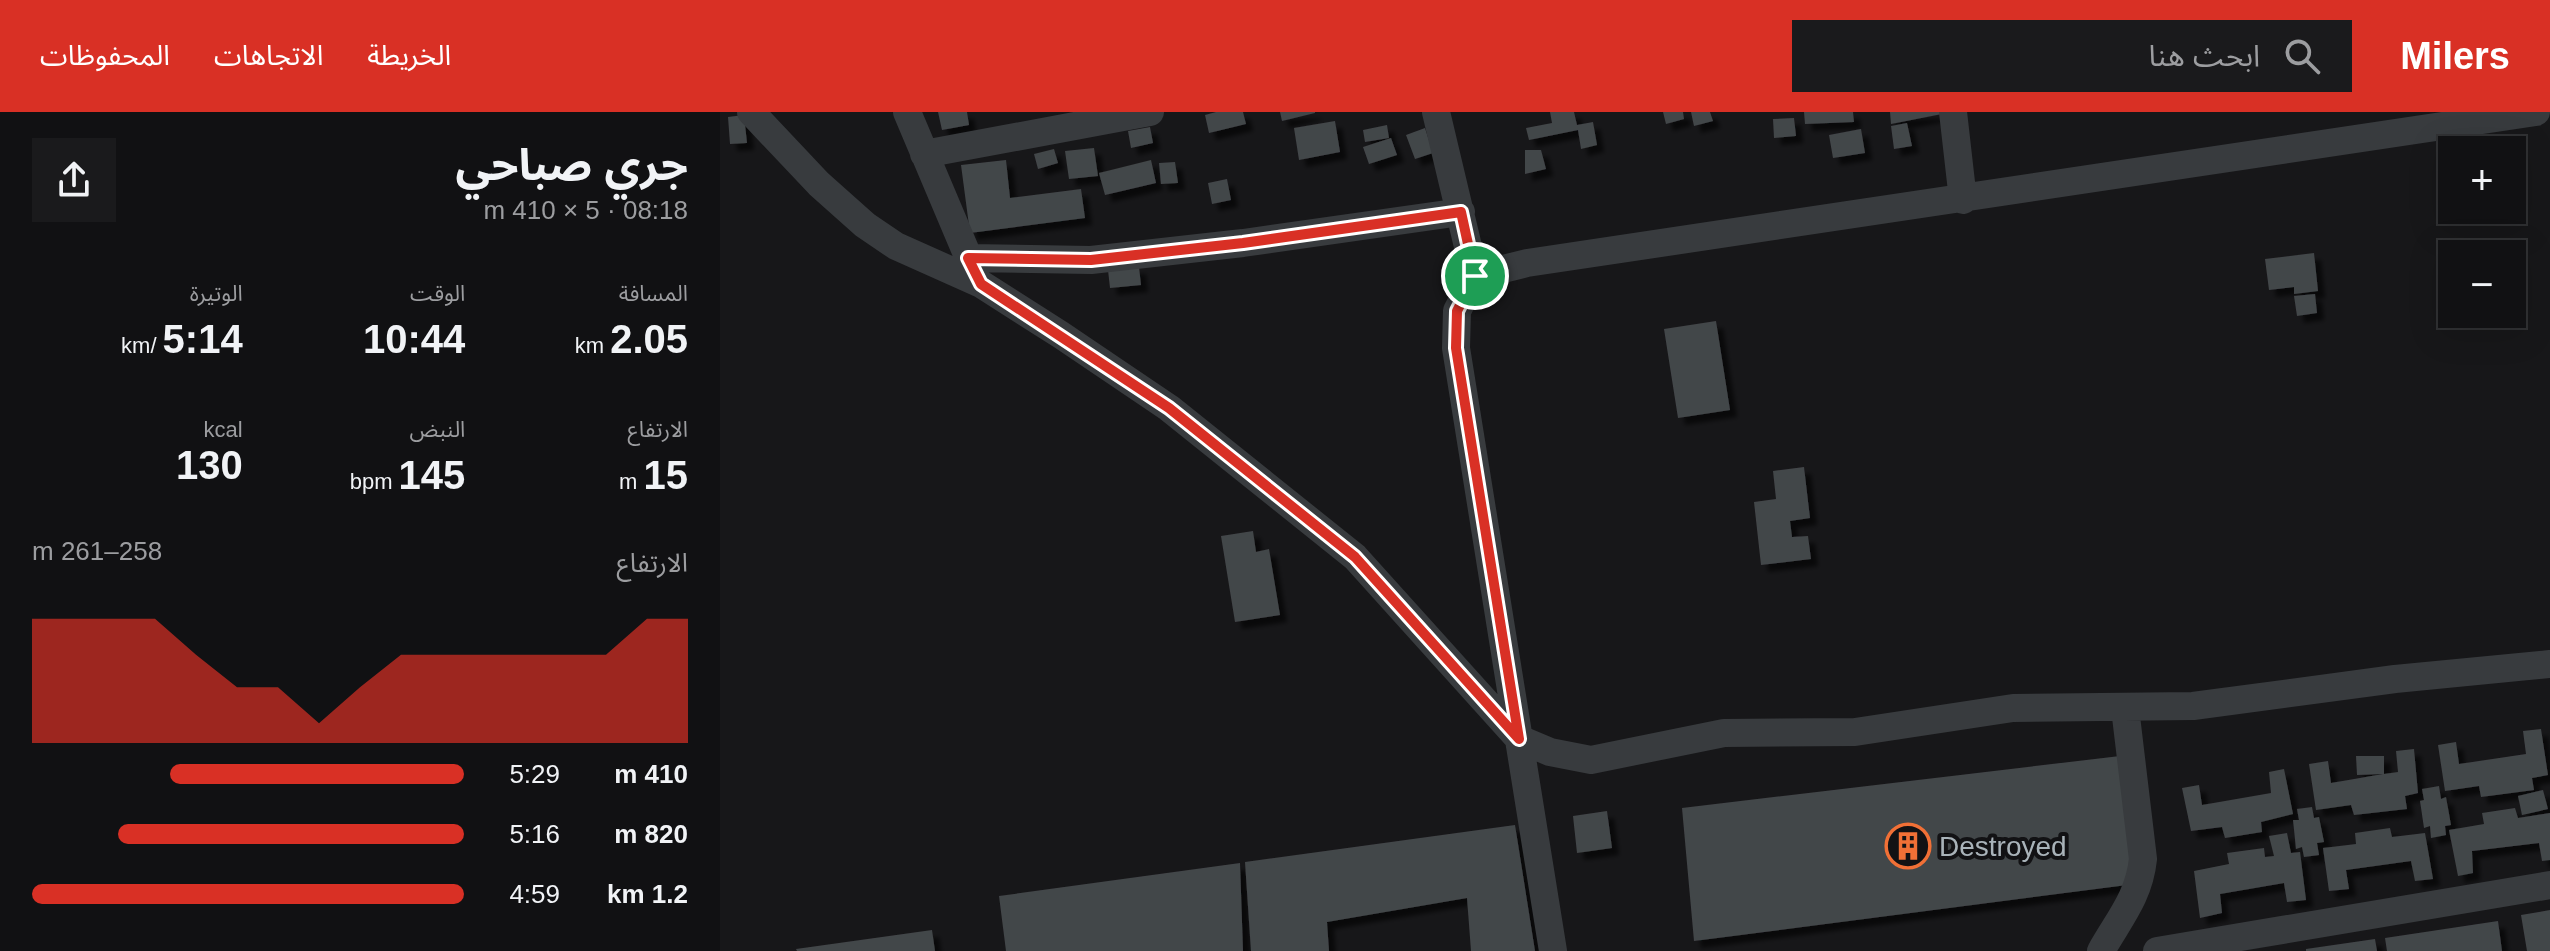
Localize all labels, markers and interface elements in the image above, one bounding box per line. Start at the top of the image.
search box [1792,20,2352,92]
icon: search [2280,34,2324,78]
text: Milers [2400,35,2510,77]
text: ابحث هنا [2148,39,2260,72]
text: المحفوظات [40,40,170,71]
text: الاتجاهات [214,40,323,71]
text: الخريطة [367,40,451,71]
map controls [2438,136,2526,328]
button: + [2438,136,2526,224]
button: share [32,138,116,222]
text: جري صباحي [456,140,688,189]
text: 08:18 · 5 × 410 m [483,195,688,225]
button: − [2438,240,2526,328]
pin [1441,242,1509,310]
icon: arrive [1453,254,1497,298]
text: الوتيرة [190,281,243,306]
text: الوقت [410,281,465,306]
text: المسافة [619,281,688,306]
text: 5:14 [163,317,243,361]
text: 10:44 [363,317,465,361]
text: 2.05 [610,317,688,361]
text: /km [121,333,163,358]
text: km [575,333,610,358]
text: kcal [204,417,243,442]
text: النبض [410,417,465,442]
text: الارتفاع [628,417,688,442]
text: 130 [176,443,243,487]
text: 145 [399,453,465,497]
text: 15 [644,453,688,497]
text: bpm [350,469,399,494]
text: m [619,469,644,494]
text: 258–261 m [32,536,162,566]
text: الارتفاع [617,548,688,578]
text: 5:29 [509,759,560,789]
text: 410 m [614,759,688,789]
text: 5:16 [509,819,560,849]
text: 820 m [614,819,688,849]
building icon: Destroyed [1884,822,1932,870]
place label: Destroyed [1939,831,2067,862]
text: 4:59 [509,879,560,909]
text: 1.2 km [607,879,688,909]

